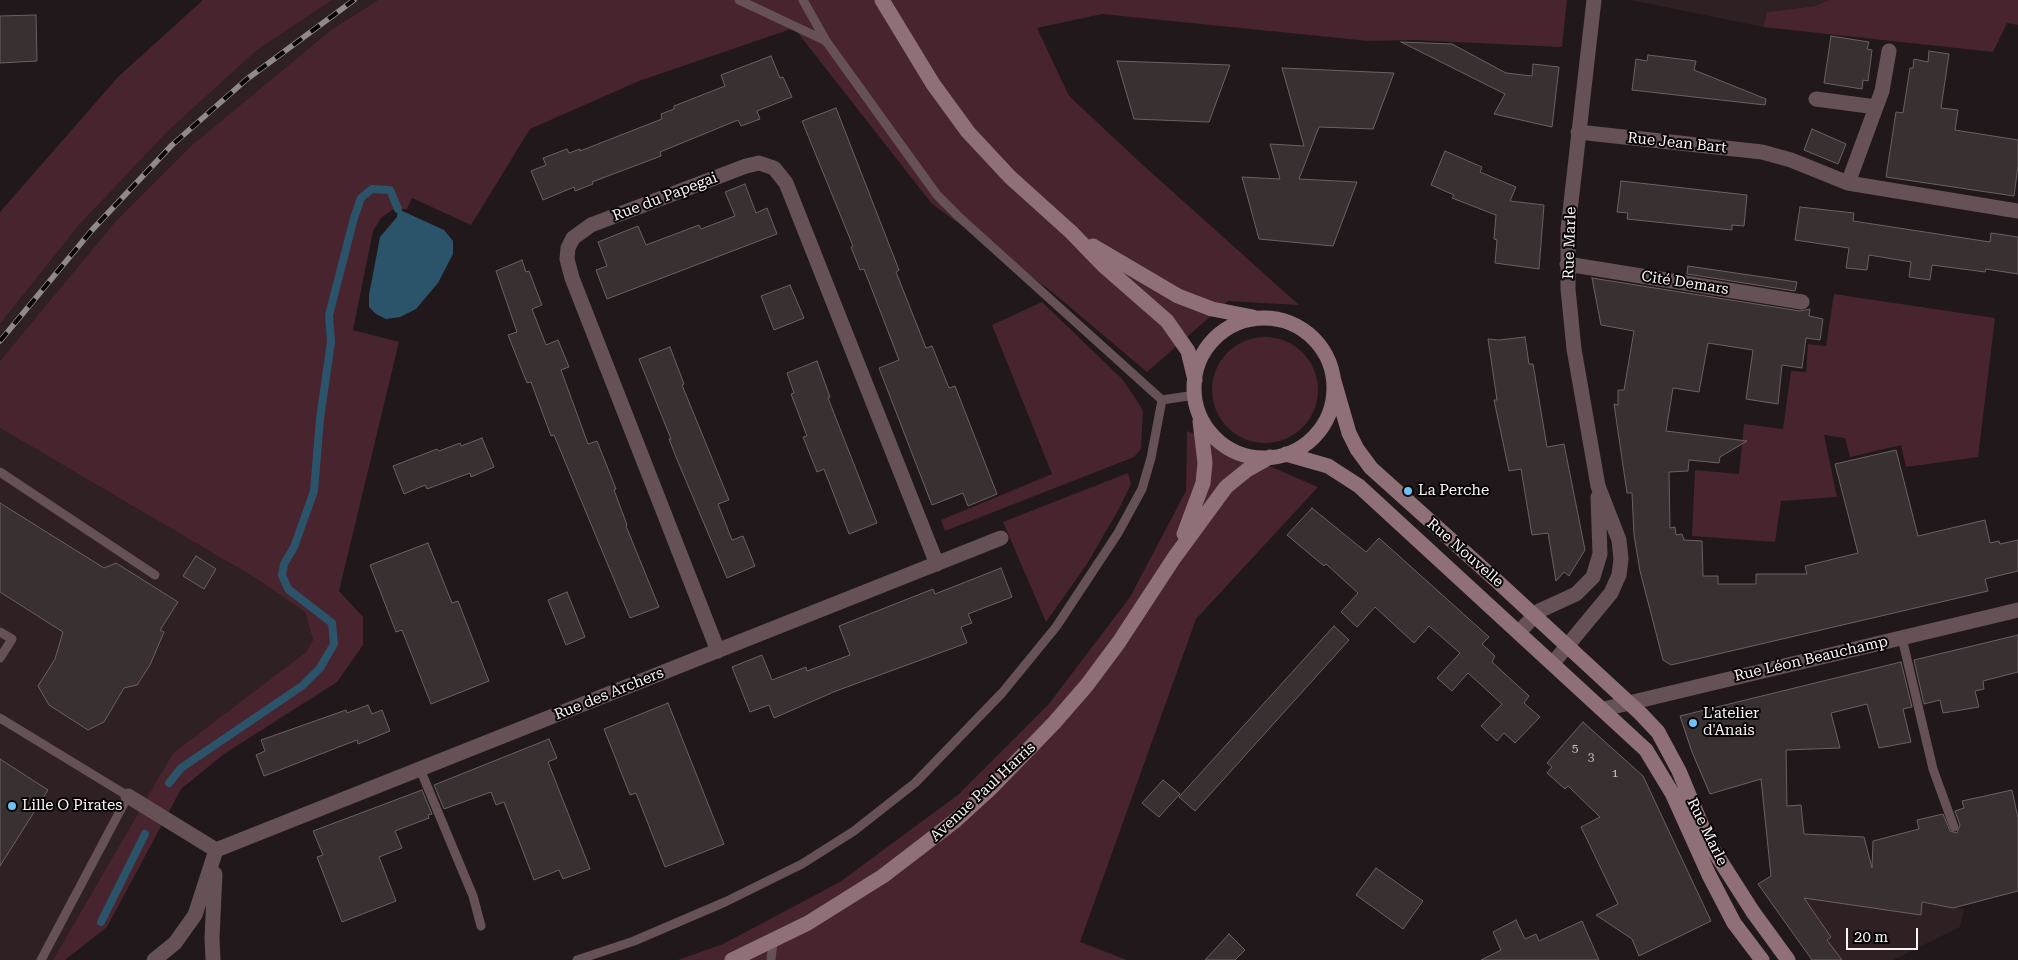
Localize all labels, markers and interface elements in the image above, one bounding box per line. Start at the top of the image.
street label: Rue Jean Bart [1627,129,1727,157]
street label: Rue du Papegai [610,169,720,225]
street label: Rue Marle [1560,206,1580,280]
street label: Cité Demars [1640,267,1730,299]
place label: La Perche [1418,482,1489,500]
marker: La Perche [1402,485,1414,497]
street label: Rue Nouvelle [1423,515,1507,591]
street label: Rue Léon Beauchamp [1732,633,1890,685]
street label: Rue des Archers [552,664,666,724]
place label: L'atelier d'Anais [1703,705,1759,740]
marker: L'atelier d'Anais [1687,717,1699,729]
street label: Avenue Paul Harris [927,739,1039,845]
house number: 5 [1572,741,1578,755]
house number: 3 [1588,750,1594,764]
house number: 1 [1612,766,1618,780]
street label: Rue Marle [1683,795,1731,869]
place label: Lille O Pirates [22,797,122,815]
marker: Lille O Pirates [6,800,18,812]
scale bar [1848,918,1920,950]
text: 20 m [1854,928,1888,946]

